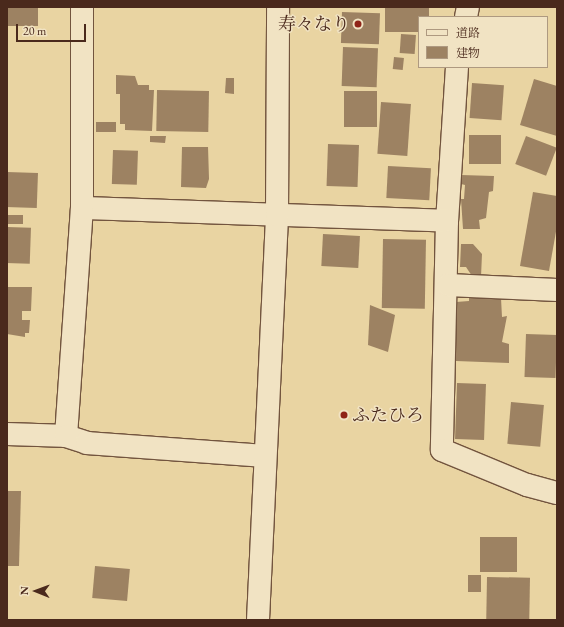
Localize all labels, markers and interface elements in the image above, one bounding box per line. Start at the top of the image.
place label: 寿々なり [278,13,350,35]
scale bar [18,16,88,42]
legend [418,16,548,68]
marker: 寿々なり [353,19,363,29]
text: 20 m [23,23,46,39]
text: 道路 [456,25,480,41]
text: 建物 [456,45,480,61]
place label: ふたひろ [352,404,424,426]
marker: ふたひろ [339,410,349,420]
north arrow [16,571,56,611]
text: N [17,586,31,595]

